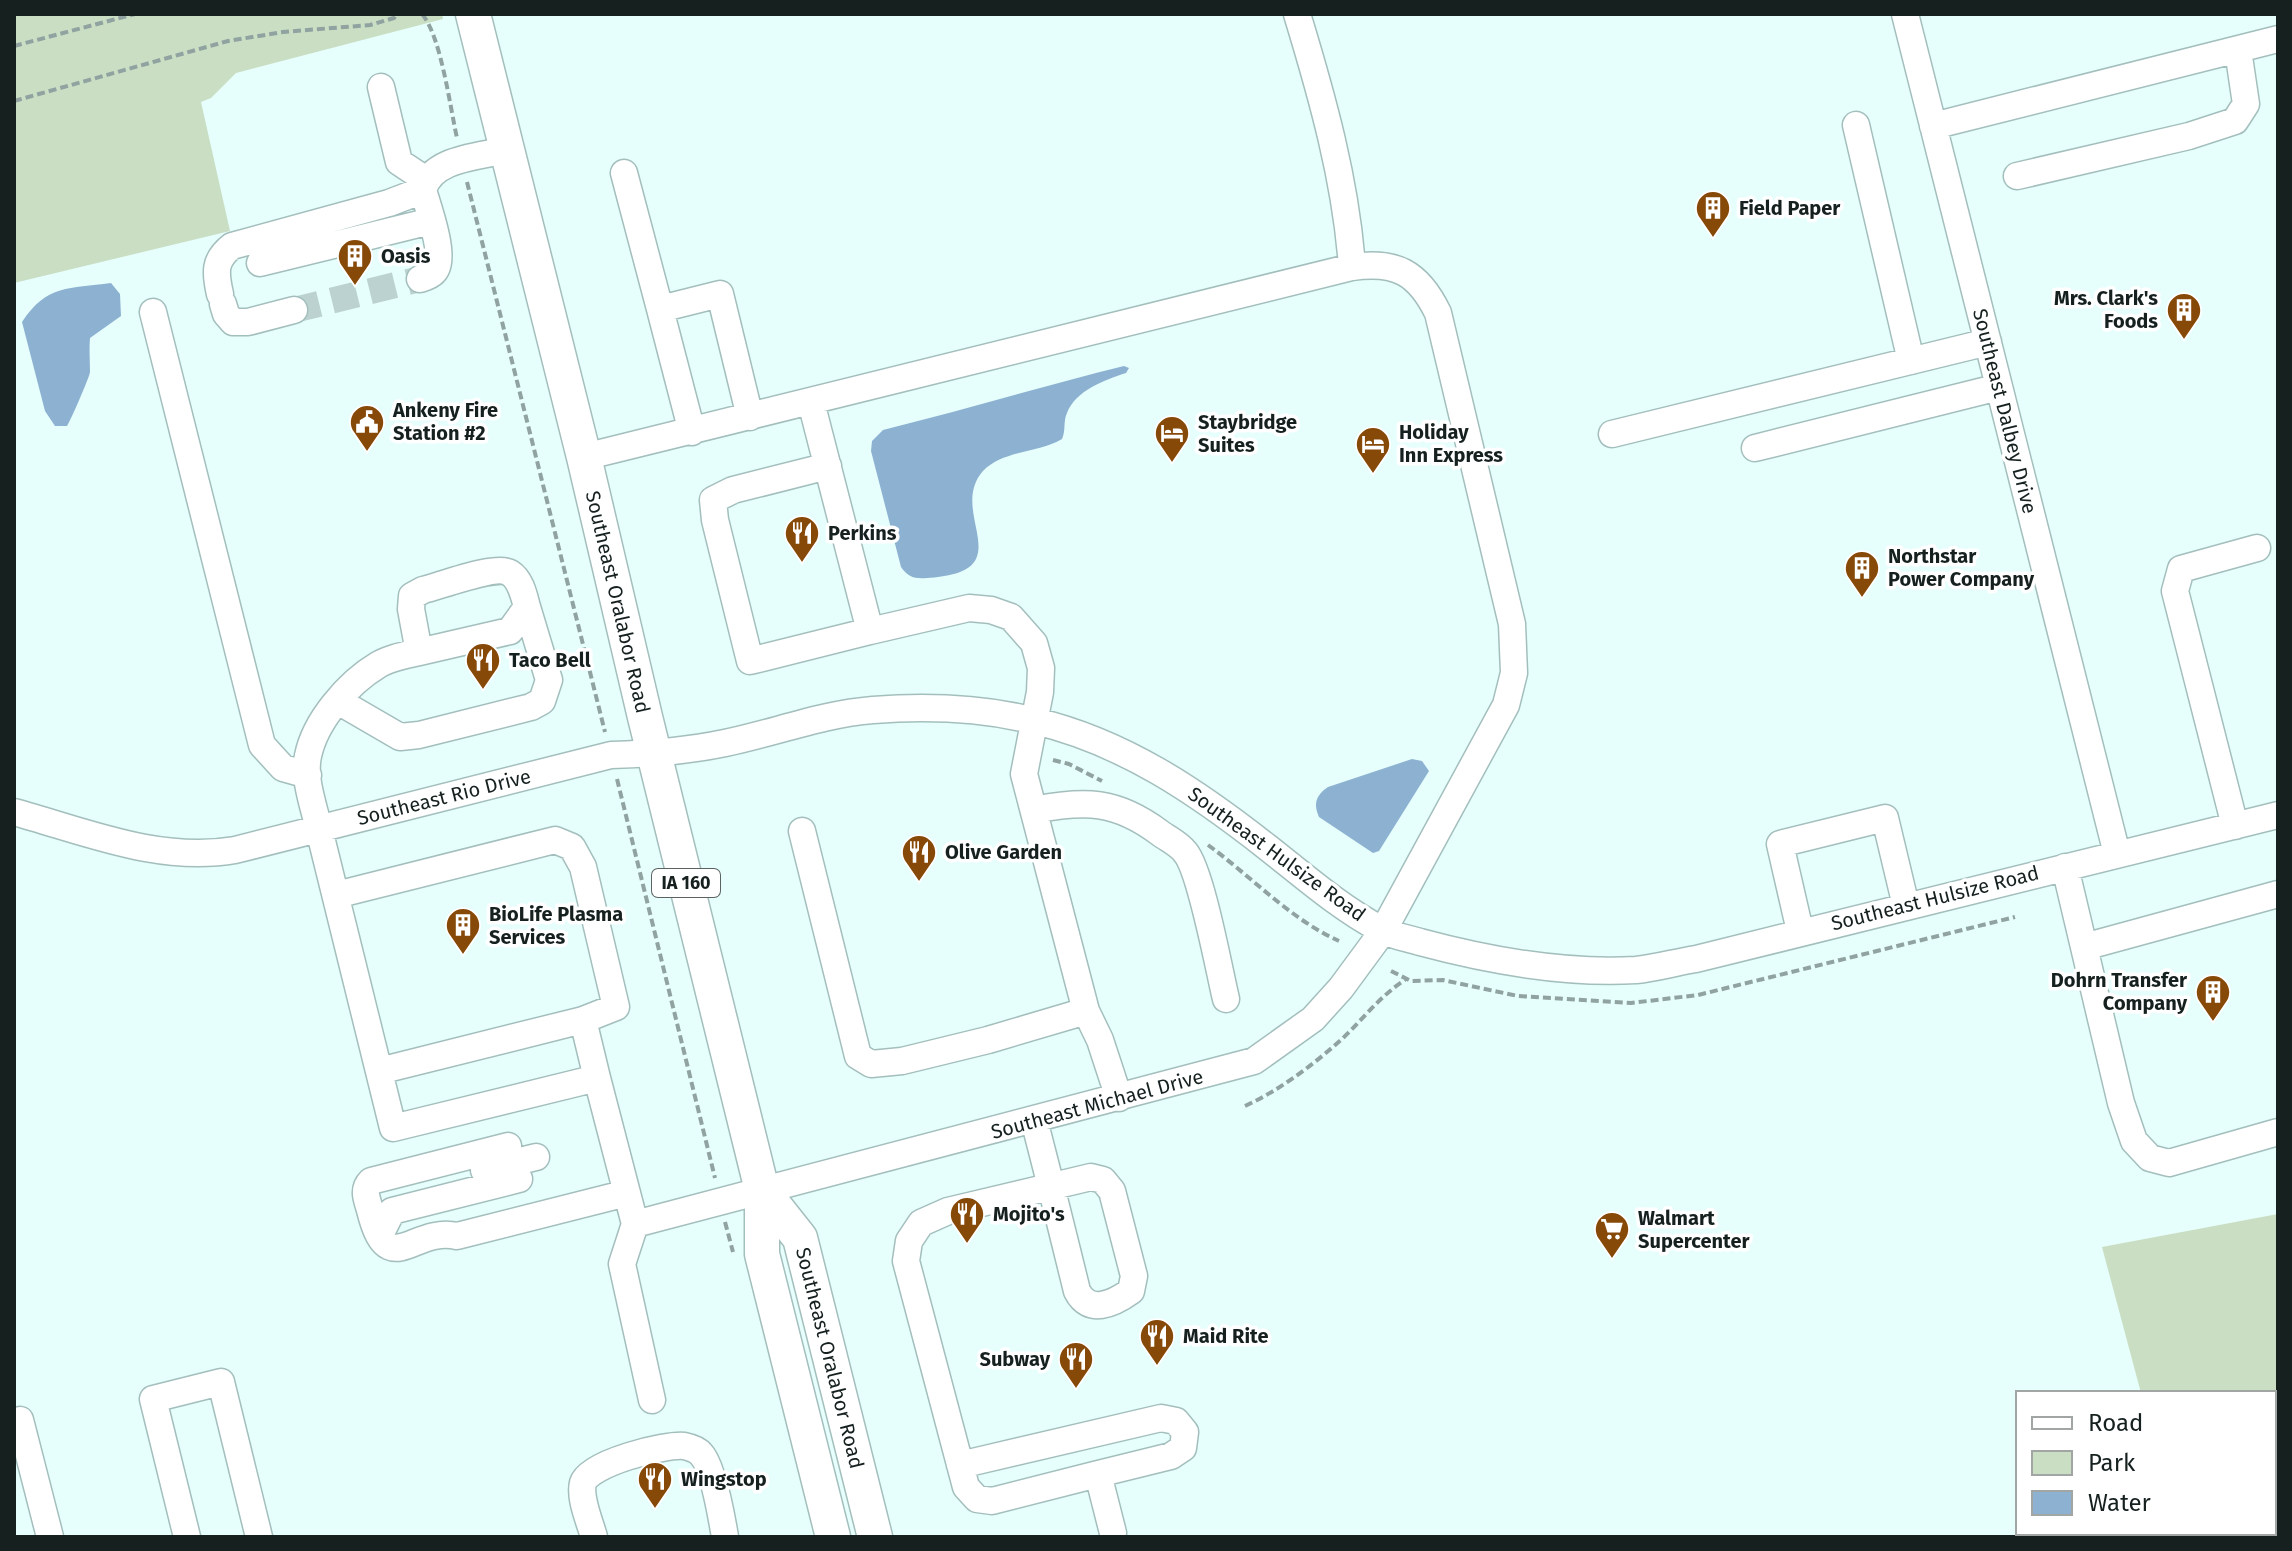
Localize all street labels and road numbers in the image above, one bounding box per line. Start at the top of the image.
street label: Southeast Dalbey Drive [1968,306,2042,516]
street label: Southeast Oralabor Road [581,489,655,715]
street label: Southeast Rio Drive [355,764,533,830]
street label: Southeast Hulsize Road [1184,782,1370,926]
street label: Southeast Hulsize Road [1829,861,2041,935]
road number: IA 160 [652,869,720,897]
street label: Southeast Michael Drive [988,1064,1206,1144]
street label: Southeast Oralabor Road [791,1245,869,1471]

